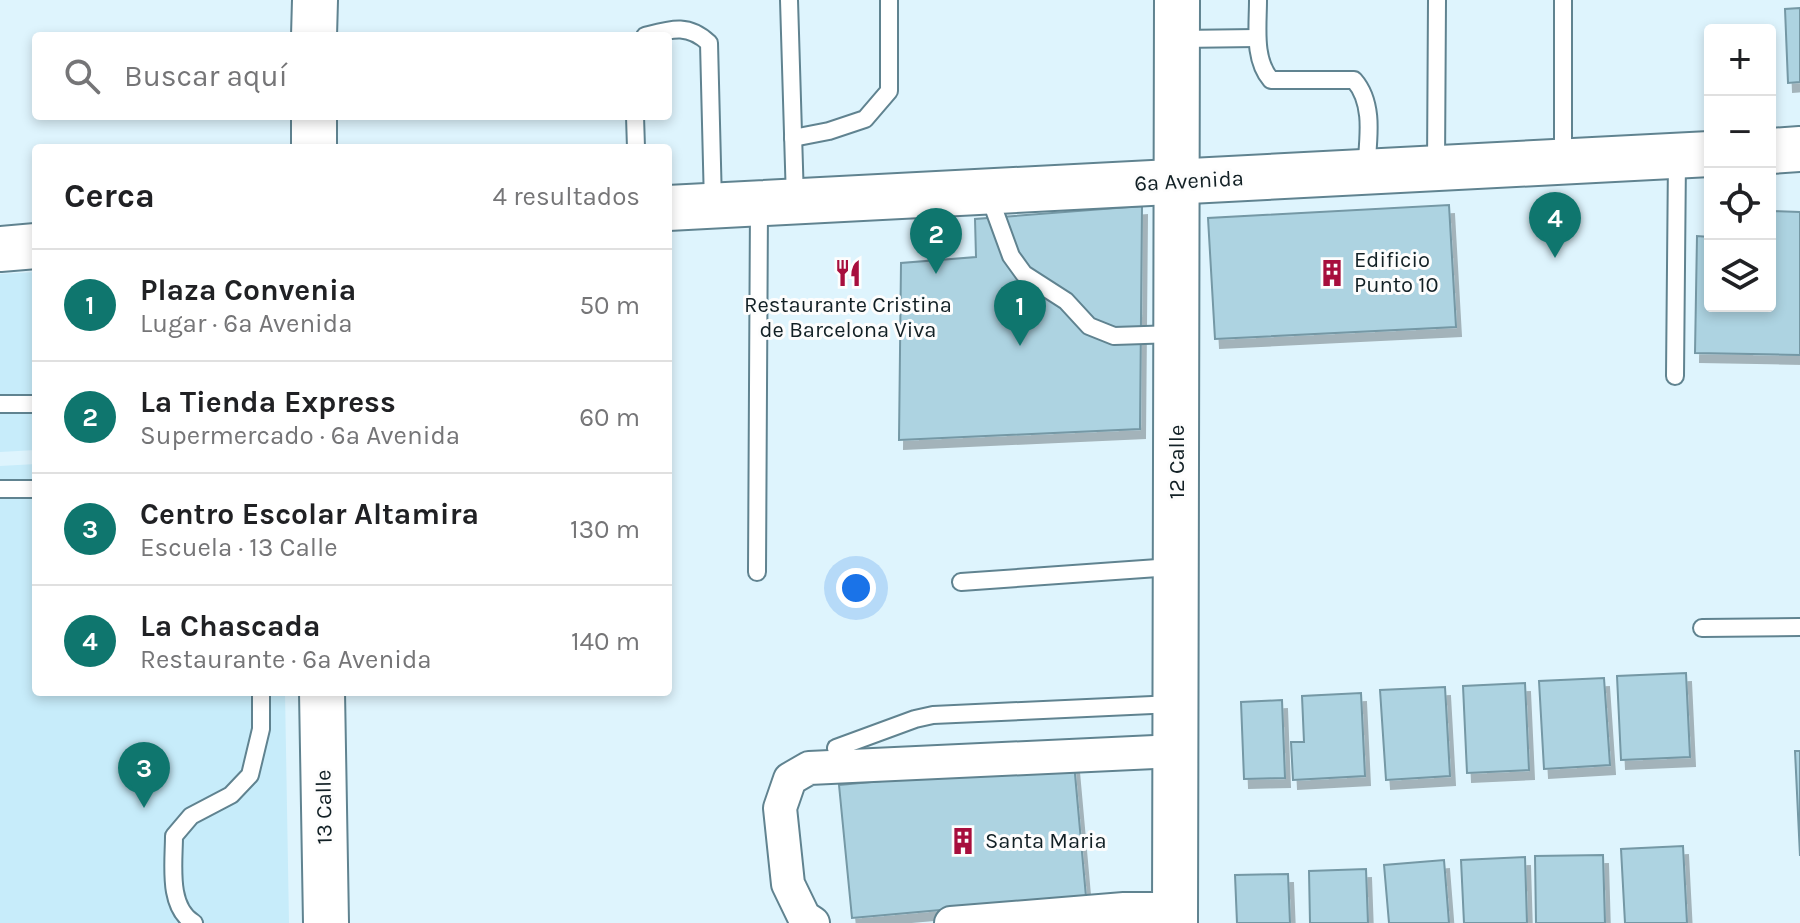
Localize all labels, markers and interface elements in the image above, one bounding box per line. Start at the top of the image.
map controls [1704,24,1776,312]
button: + [1704,24,1776,96]
search box [32,32,672,120]
icon: search [60,54,104,98]
text: Buscar aquí [124,58,288,94]
button: − [1704,96,1776,168]
street label: 6a Avenida [1134,165,1244,197]
button: locate [1704,168,1776,240]
text: Cerca [64,176,155,216]
text: 4 resultados [493,181,640,212]
pin: 4 [1529,192,1581,258]
pin: 2 [910,208,962,274]
button: layers [1704,240,1776,312]
place label: Edificio Punto 10 [1354,247,1439,298]
restaurant icon: Restaurante Cristina de Barcelona Viva [833,258,863,288]
building icon: Edificio Punto 10 [1317,258,1347,288]
text: Plaza Convenia [140,272,356,308]
pin: 1 [994,280,1046,346]
text: 1 [85,290,95,321]
text: 50 m [579,290,640,321]
place label: Restaurante Cristina de Barcelona Viva [744,292,952,343]
text: Lugar · 6a Avenida [140,308,353,339]
text: La Tienda Express [140,384,396,420]
text: 2 [82,402,98,433]
text: 60 m [579,402,640,433]
text: Supermercado · 6a Avenida [140,420,460,451]
street label: 12 Calle [1164,425,1190,499]
text: Centro Escolar Altamira [140,496,479,532]
text: 3 [82,514,98,545]
text: 130 m [570,514,640,545]
text: Escuela · 13 Calle [140,532,338,563]
your location [836,568,876,608]
text: La Chascada [140,608,320,644]
text: 4 [82,626,98,657]
text: 140 m [571,626,640,657]
text: Restaurante · 6a Avenida [140,644,432,675]
pin: 3 [118,742,170,808]
street label: 13 Calle [310,769,338,845]
building icon: Santa Maria [948,826,978,856]
place label: Santa Maria [985,828,1107,854]

